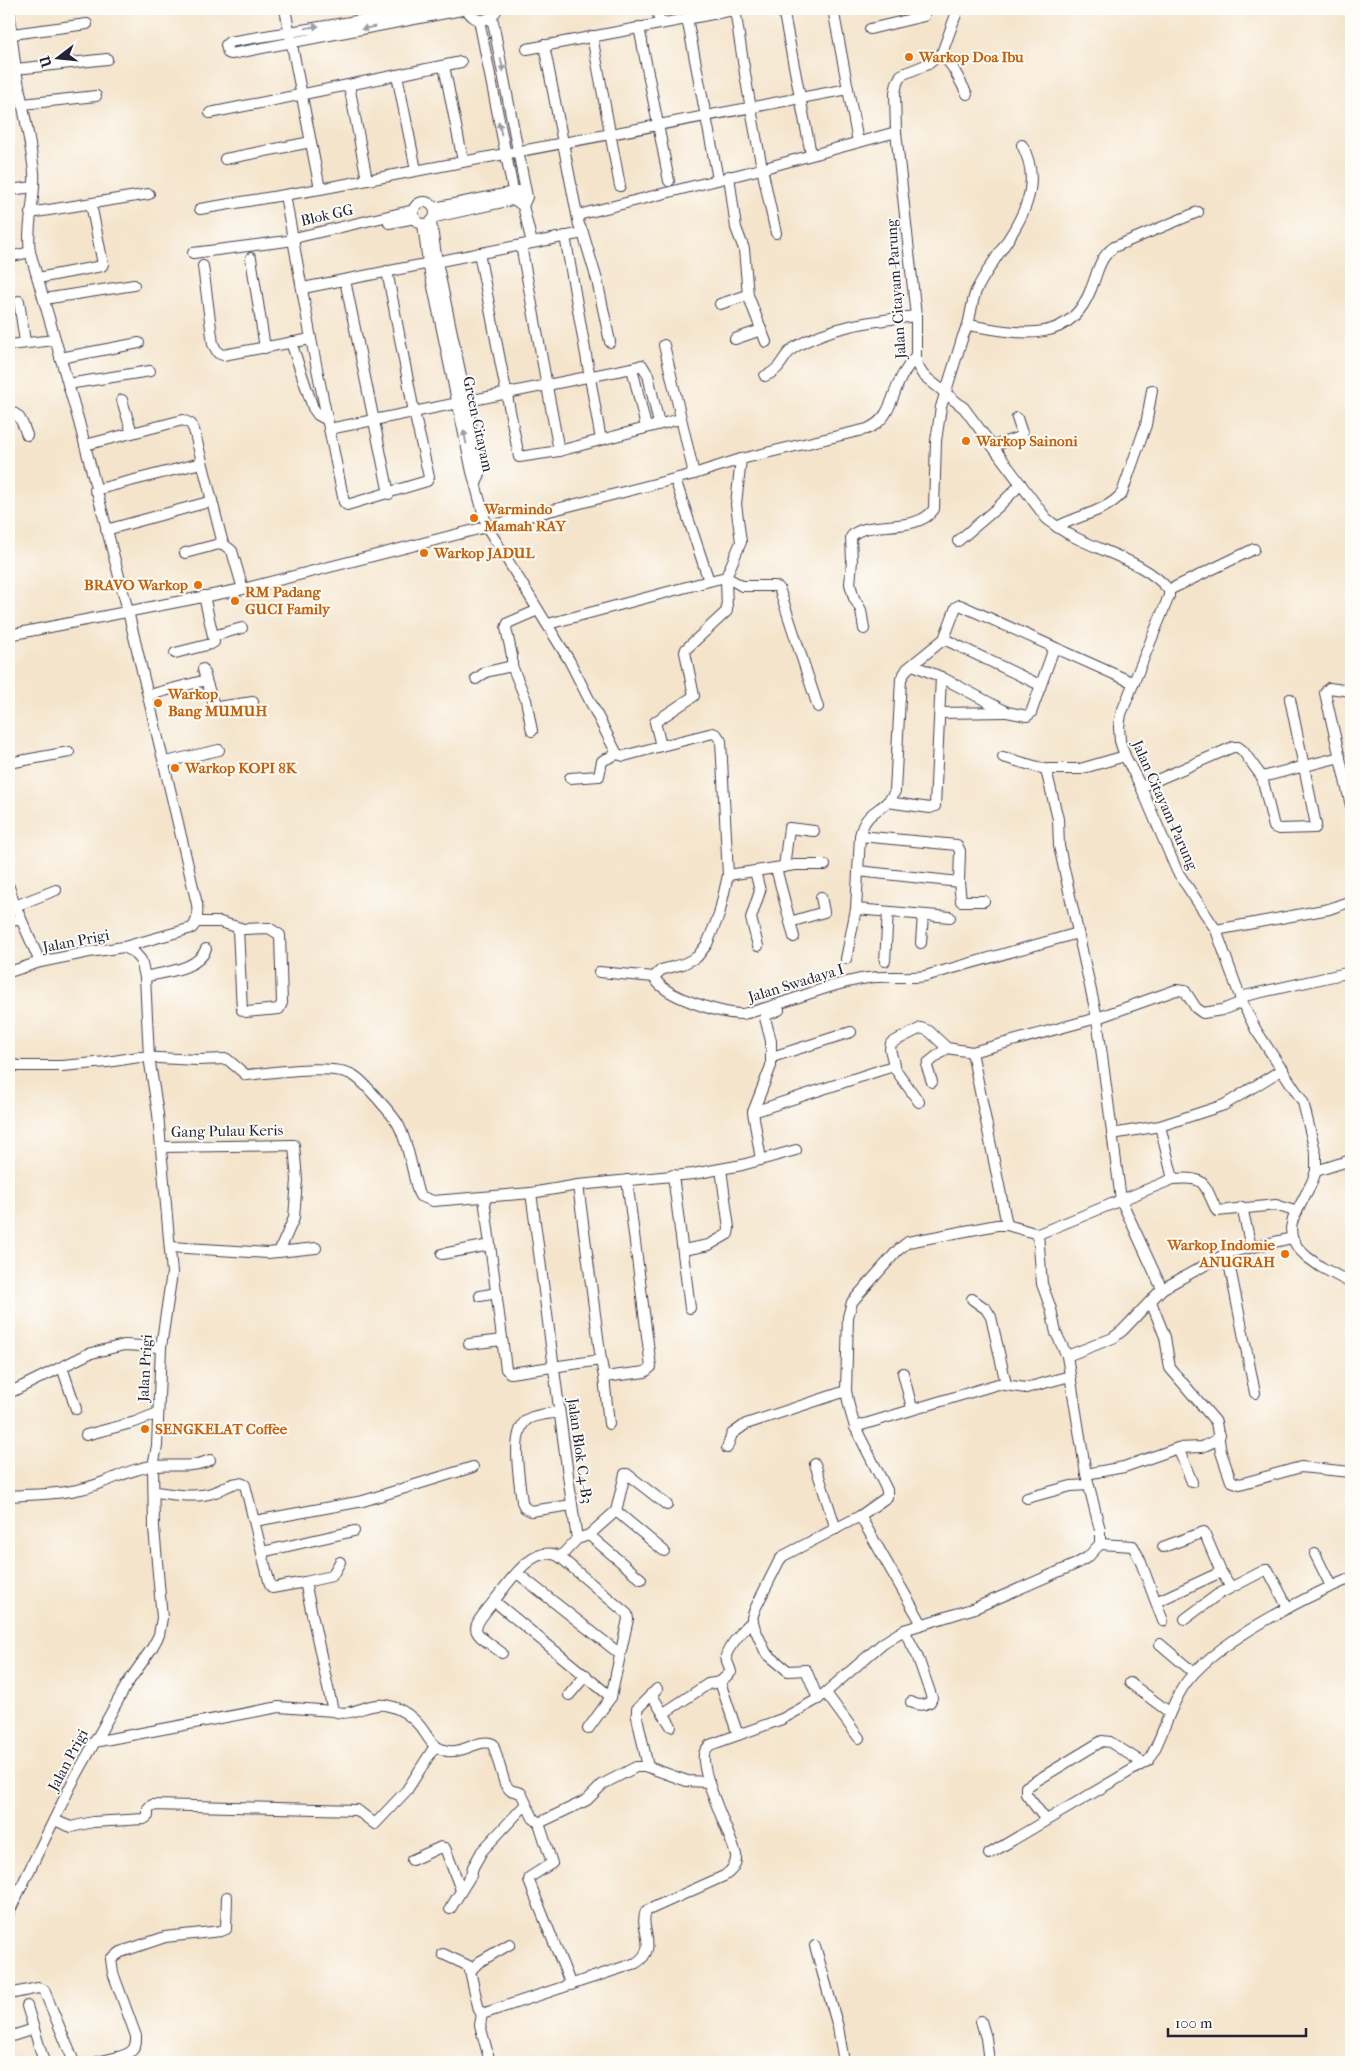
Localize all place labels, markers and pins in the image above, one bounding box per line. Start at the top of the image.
place label: Warkop Doa Ibu [918,48,1024,66]
marker: Warkop Doa Ibu [903,51,915,63]
place label: Warkop Sainoni [975,432,1078,450]
marker: Warkop Sainoni [960,435,972,447]
place label: Warmindo Mamah RAY [483,500,567,535]
marker: Warmindo Mamah RAY [468,512,480,524]
place label: Warkop JADUL [433,544,535,562]
marker: Warkop JADUL [418,547,430,559]
place label: BRAVO Warkop [84,576,188,594]
marker: BRAVO Warkop [192,579,204,591]
place label: RM Padang GUCI Family [245,583,331,618]
marker: RM Padang GUCI Family [229,595,241,607]
place label: Warkop Bang MUMUH [167,685,267,720]
marker: Warkop Bang MUMUH [152,697,164,709]
place label: Warkop KOPI 8K [184,759,298,777]
marker: Warkop KOPI 8K [169,762,181,774]
place label: Warkop Indomie ANUGRAH [1166,1236,1276,1271]
marker: Warkop Indomie ANUGRAH [1279,1248,1291,1260]
place label: SENGKELAT Coffee [155,1420,288,1438]
marker: SENGKELAT Coffee [139,1423,151,1435]

